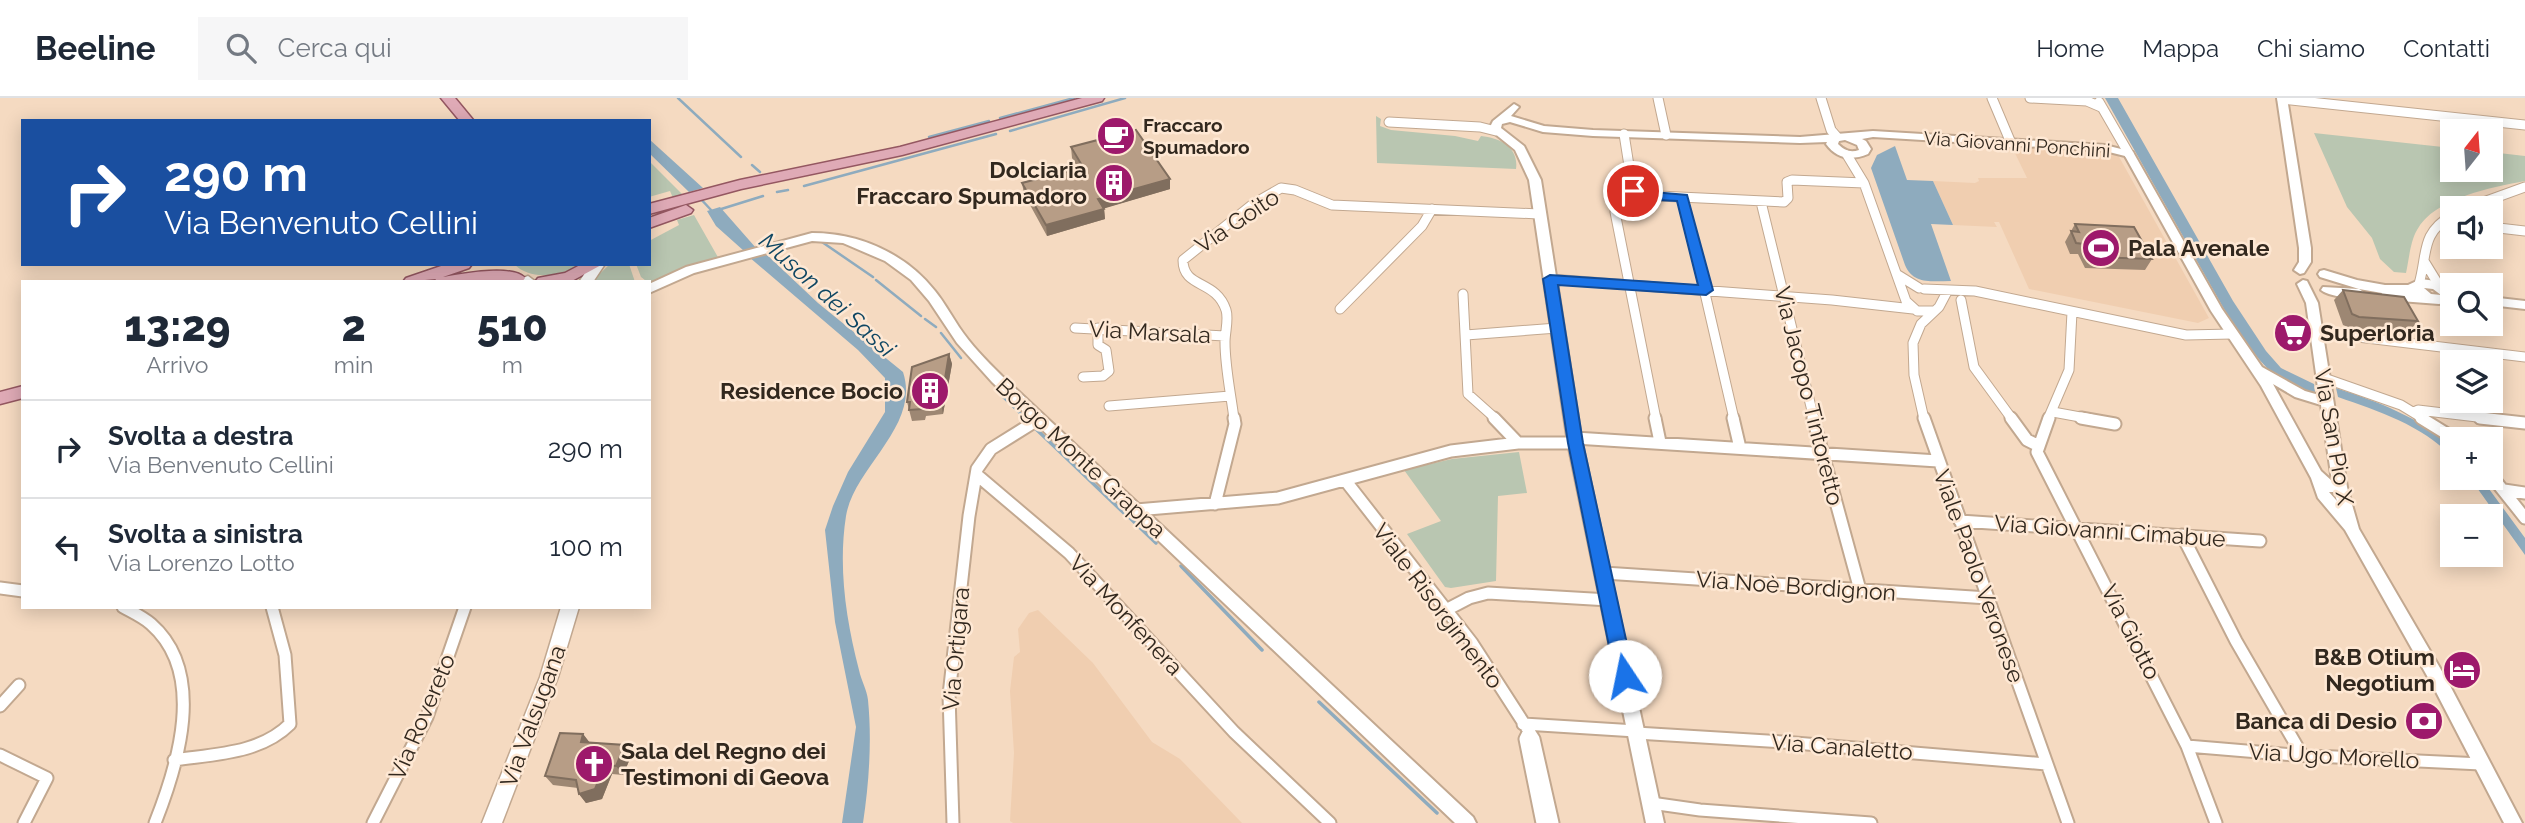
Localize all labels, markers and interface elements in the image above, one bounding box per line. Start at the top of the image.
search box [198,17,688,80]
text: Beeline [35,29,156,68]
icon: search [222,29,260,67]
text: Cerca qui [278,33,392,63]
text: Home [2036,34,2104,63]
text: Mappa [2142,34,2219,63]
text: Chi siamo [2257,34,2365,63]
text: Contatti [2403,34,2490,63]
place label: Fraccaro Spumadoro [1143,114,1249,158]
cafe icon: Fraccaro Spumadoro [1095,115,1137,157]
north arrow [2440,119,2502,182]
map controls [2440,119,2503,567]
street label: Via Giovanni Ponchini [1923,126,2111,162]
text: 290 m [164,145,308,202]
icon: right [49,147,140,238]
place label: Dolciaria Fraccaro Spumadoro [856,156,1087,209]
pin [1603,161,1663,221]
building icon: Dolciaria Fraccaro Spumadoro [1093,162,1135,204]
icon: arrive [1614,172,1652,210]
street label: Via Goito [1190,183,1284,258]
button: sound [2440,196,2503,259]
text: Via Benvenuto Cellini [164,204,478,241]
water label: Muson dei Sassi [754,226,902,364]
sports icon: Pala Avenale [2080,227,2122,269]
place label: Pala Avenale [2128,234,2270,261]
button: search [2440,273,2503,336]
street label: Via Jacopo Tintoretto [1769,284,1850,508]
text: 13:29 [124,302,231,351]
text: 2 [341,302,366,351]
text: 510 [477,302,548,351]
supermarket icon: Superloria [2272,312,2314,354]
street label: Via Marsala [1088,315,1212,348]
place label: Superloria [2320,319,2435,346]
button: layers [2440,350,2503,413]
text: Arrivo [146,351,209,378]
text: min [334,351,373,378]
text: m [502,351,523,378]
street label: Via San Pio X [2309,367,2360,508]
building icon: Residence Bocio [909,370,951,412]
street label: Borgo Monte Grappa [991,372,1172,543]
place label: Residence Bocio [720,377,903,404]
text: Svolta a destra [108,421,294,451]
button: + [2440,427,2503,490]
icon: right [49,430,87,468]
text: 290 m [548,434,623,464]
text: Via Benvenuto Cellini [108,451,334,478]
street label: Viale Paolo Veronese [1928,466,2031,686]
button: − [2440,504,2503,567]
street label: Via Giovanni Cimabue [1993,509,2227,552]
street label: Viale Risorgimento [1368,518,1509,694]
text: Svolta a sinistra [108,519,303,549]
icon: left [49,528,87,566]
text: 100 m [550,532,623,562]
text: Via Lorenzo Lotto [108,549,295,576]
street label: Via Monfenera [1064,549,1189,680]
street label: Via Noè Bordignon [1695,565,1897,606]
street label: Via Giotto [2096,580,2167,684]
street label: Via Ortigara [937,586,974,712]
position arrow [1588,639,1662,713]
street label: Via Valsugana [494,641,571,790]
place label: B&B Otium Negotium [2314,643,2435,696]
hotel icon: B&B Otium Negotium [2441,649,2483,691]
street label: Via Rovereto [383,650,460,784]
bank icon: Banca di Desio [2403,700,2445,742]
place label: Banca di Desio [2235,707,2397,734]
street label: Via Canaletto [1770,728,1914,765]
place label: Sala del Regno dei Testimoni di Geova [621,737,829,790]
street label: Via Ugo Morello [2248,738,2420,773]
church icon: Sala del Regno dei Testimoni di Geova [573,743,615,785]

